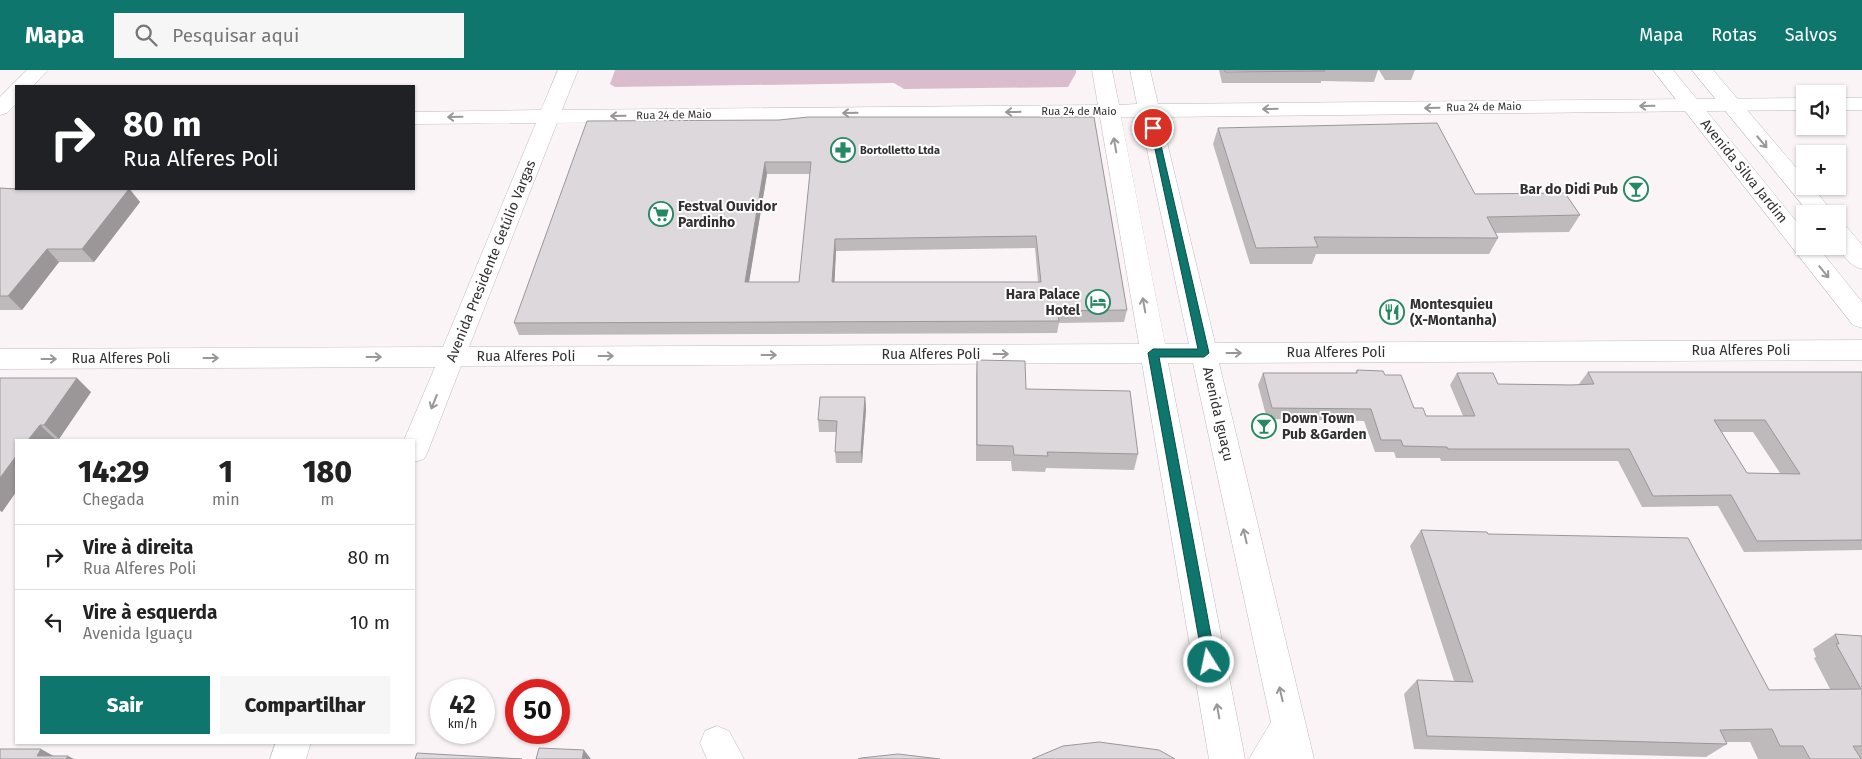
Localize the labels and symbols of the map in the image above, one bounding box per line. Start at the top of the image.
street label: Rua 24 de Maio [1446,100,1522,114]
one-way arrow [1639,101,1656,111]
one-way arrow [1424,103,1440,113]
one-way arrow [1262,104,1278,114]
street label: Rua 24 de Maio [1041,105,1117,118]
one-way arrow [1005,107,1021,117]
pin [1132,107,1174,149]
street label: Rua 24 de Maio [636,108,712,122]
one-way arrow [842,109,858,118]
one-way arrow [610,111,626,121]
one-way arrow [447,112,464,122]
street label: Avenida Silva Jardim [1697,116,1791,226]
one-way arrow [1757,135,1768,148]
pharmacy icon: Bortolletto Ltda [830,137,856,163]
one-way arrow [1110,137,1120,153]
place label: Bortolletto Ltda [860,144,940,157]
street label: Avenida Presidente Getúlio Vargas [443,157,540,364]
bar icon: Bar do Didi Pub [1623,176,1649,202]
place label: Bar do Didi Pub [1520,181,1618,198]
place label: Festval Ouvidor Pardinho [678,198,777,231]
supermarket icon: Festval Ouvidor Pardinho [648,201,674,227]
one-way arrow [1819,265,1830,278]
place label: Hara Palace Hotel [1006,286,1081,319]
hotel icon: Hara Palace Hotel [1085,289,1111,315]
place label: Montesquieu (X-Montanha) [1410,296,1497,329]
one-way arrow [1139,297,1149,313]
restaurant icon: Montesquieu (X-Montanha) [1379,299,1405,325]
street label: Rua Alferes Poli [1691,342,1791,359]
street label: Rua Alferes Poli [1286,344,1386,361]
street label: Rua Alferes Poli [881,346,981,363]
street label: Rua Alferes Poli [476,348,576,365]
one-way arrow [1226,348,1242,358]
one-way arrow [993,349,1009,359]
street label: Rua Alferes Poli [71,350,171,367]
one-way arrow [760,350,777,360]
one-way arrow [598,351,614,361]
one-way arrow [365,352,381,362]
one-way arrow [202,353,219,363]
one-way arrow [40,354,56,363]
street label: Avenida Iguaçu [1199,365,1237,463]
one-way arrow [429,394,438,409]
place label: Down Town Pub &Garden [1282,410,1366,443]
bar icon: Down Town Pub &Garden [1251,413,1277,439]
one-way arrow [1240,528,1249,544]
position arrow [1182,635,1234,687]
speed limit sign: 50 [505,679,570,744]
one-way arrow [1276,687,1285,703]
one-way arrow [1213,703,1223,719]

